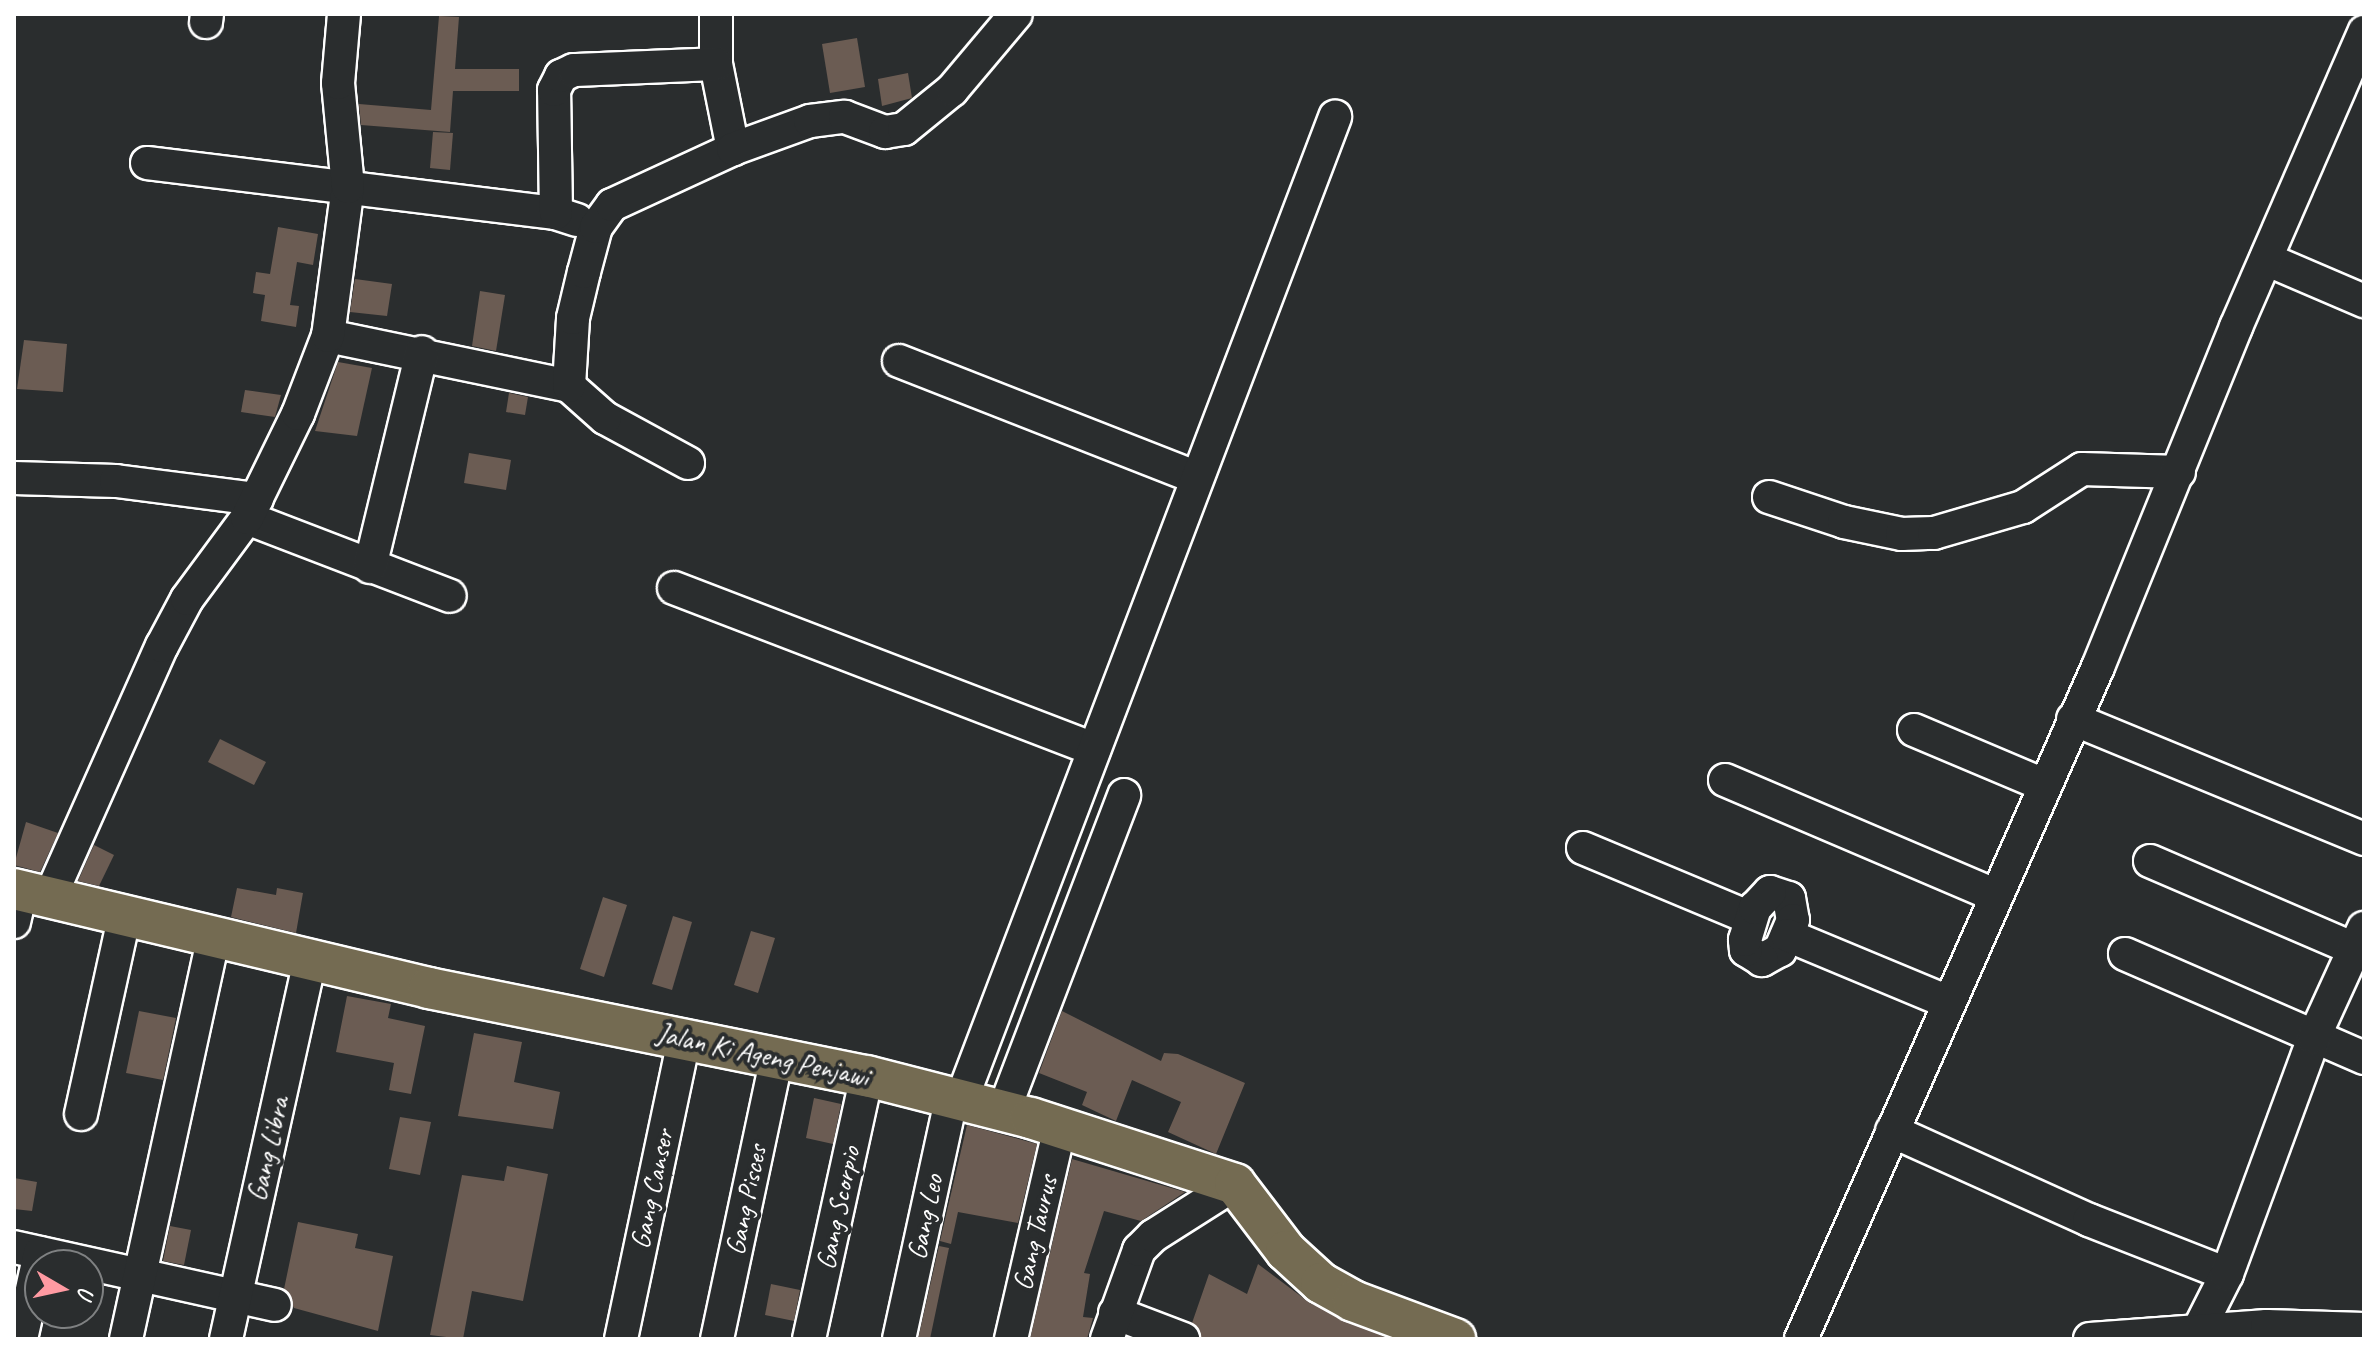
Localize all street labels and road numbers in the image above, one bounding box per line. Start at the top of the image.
street label: Jalan Ki Ageng Penjawi [654,1016,872,1094]
street label: Gang Libra [240,1094,296,1204]
street label: Gang Canser [623,1126,681,1252]
street label: Gang Pisces [718,1142,774,1258]
street label: Gang Scorpio [809,1144,867,1272]
street label: Gang Leo [900,1171,950,1263]
street label: Gang Taurus [1005,1172,1065,1294]

